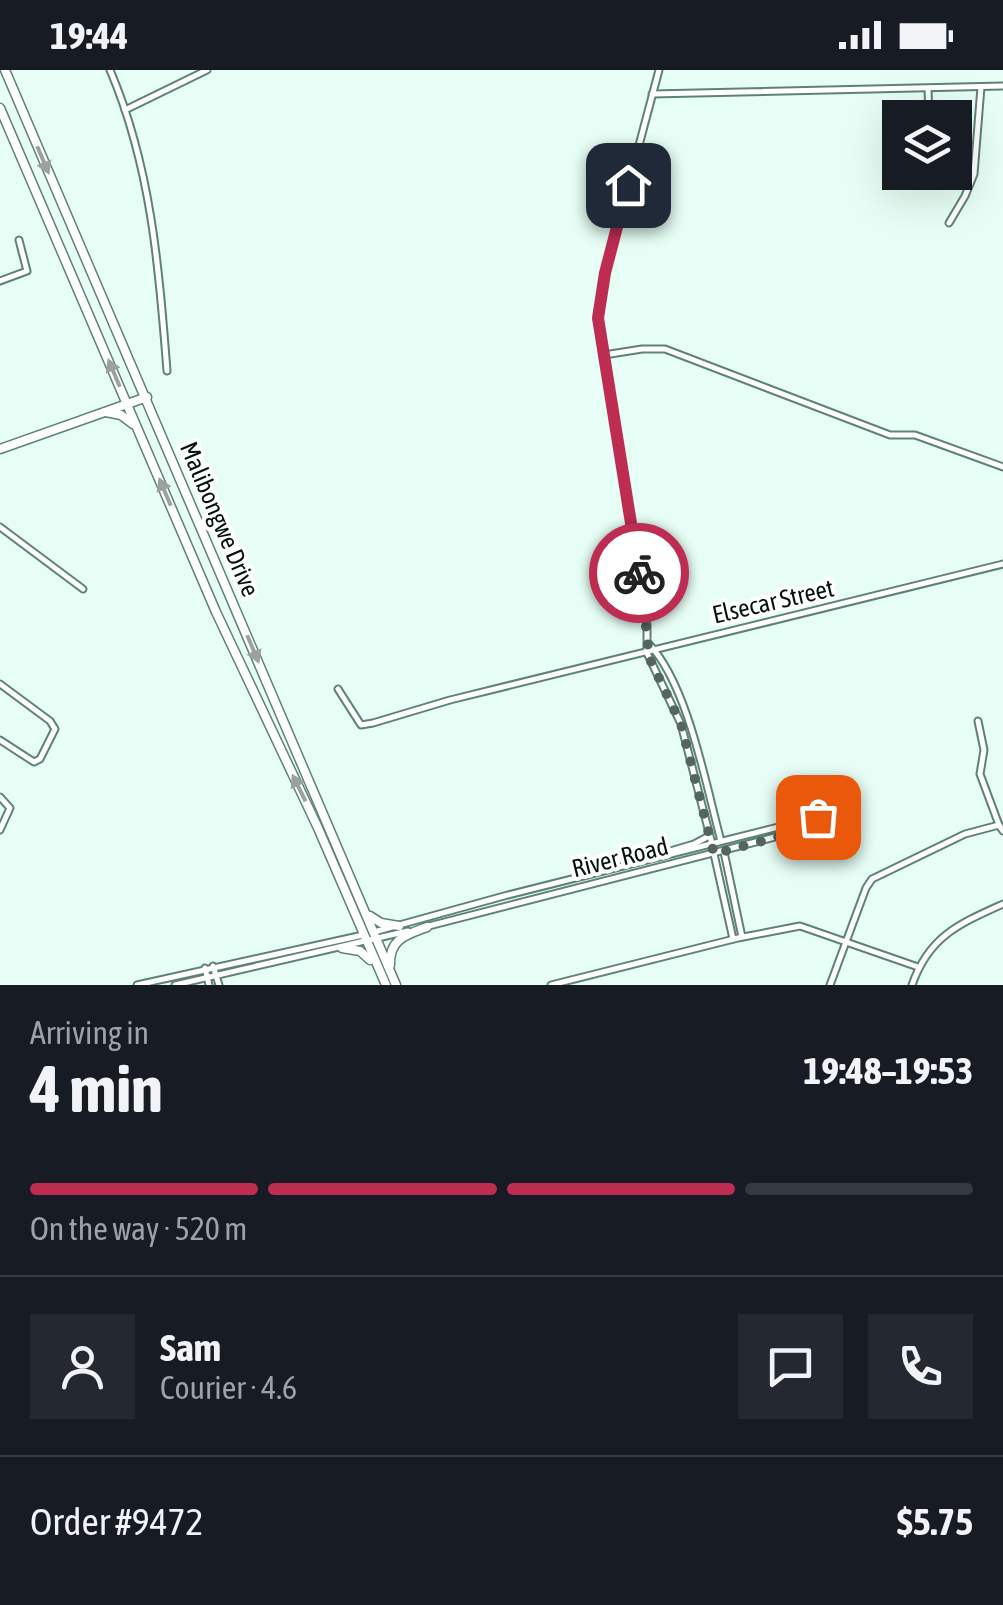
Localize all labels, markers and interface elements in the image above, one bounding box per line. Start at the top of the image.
text: 19:44 [50,14,128,57]
map controls [882,100,972,190]
button: layers [882,100,972,190]
pin [586,143,671,228]
one-way arrow [35,145,51,175]
icon: home [601,158,656,213]
one-way arrow [105,358,121,388]
street label: Malibongwe Drive [175,437,265,601]
one-way arrow [156,477,172,507]
courier [589,523,689,623]
icon: bike [612,546,667,601]
street label: Elsecar Street [710,573,836,629]
one-way arrow [245,634,261,663]
one-way arrow [290,774,307,803]
pin [776,775,861,860]
icon: bag [791,790,846,845]
street label: River Road [569,832,671,882]
text: Arriving in [30,1014,149,1051]
text: 19:48–19:53 [803,1049,973,1092]
text: 4 min [30,1051,163,1126]
text: On the way · 520 m [30,1210,247,1247]
button: person [30,1314,135,1419]
button: chat [738,1314,843,1419]
button: phone [868,1314,973,1419]
text: Sam [160,1326,221,1369]
text: Courier · 4.6 [160,1369,297,1406]
text: Order #9472 [30,1500,203,1543]
text: $5.75 [897,1500,973,1543]

